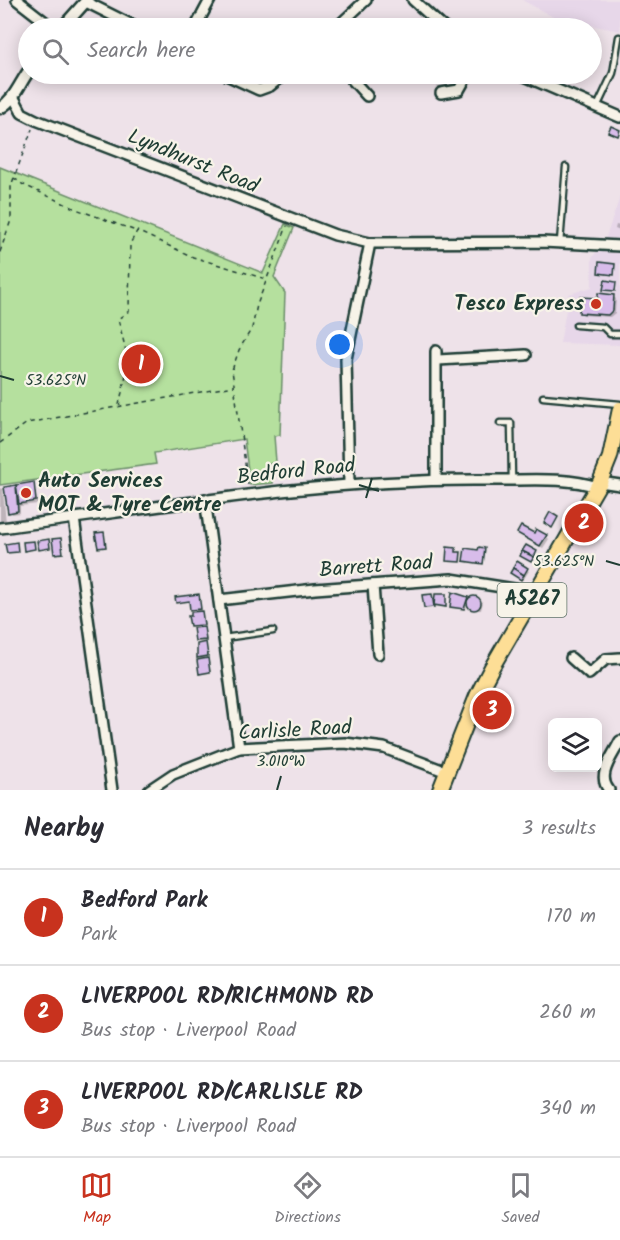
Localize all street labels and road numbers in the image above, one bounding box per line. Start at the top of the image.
street label: Lyndhurst Road [122,121,264,204]
street label: Bedford Road [235,449,357,495]
street label: Barrett Road [318,547,434,587]
road number: A5267 [498,583,566,617]
street label: Carlisle Road [237,712,353,750]

